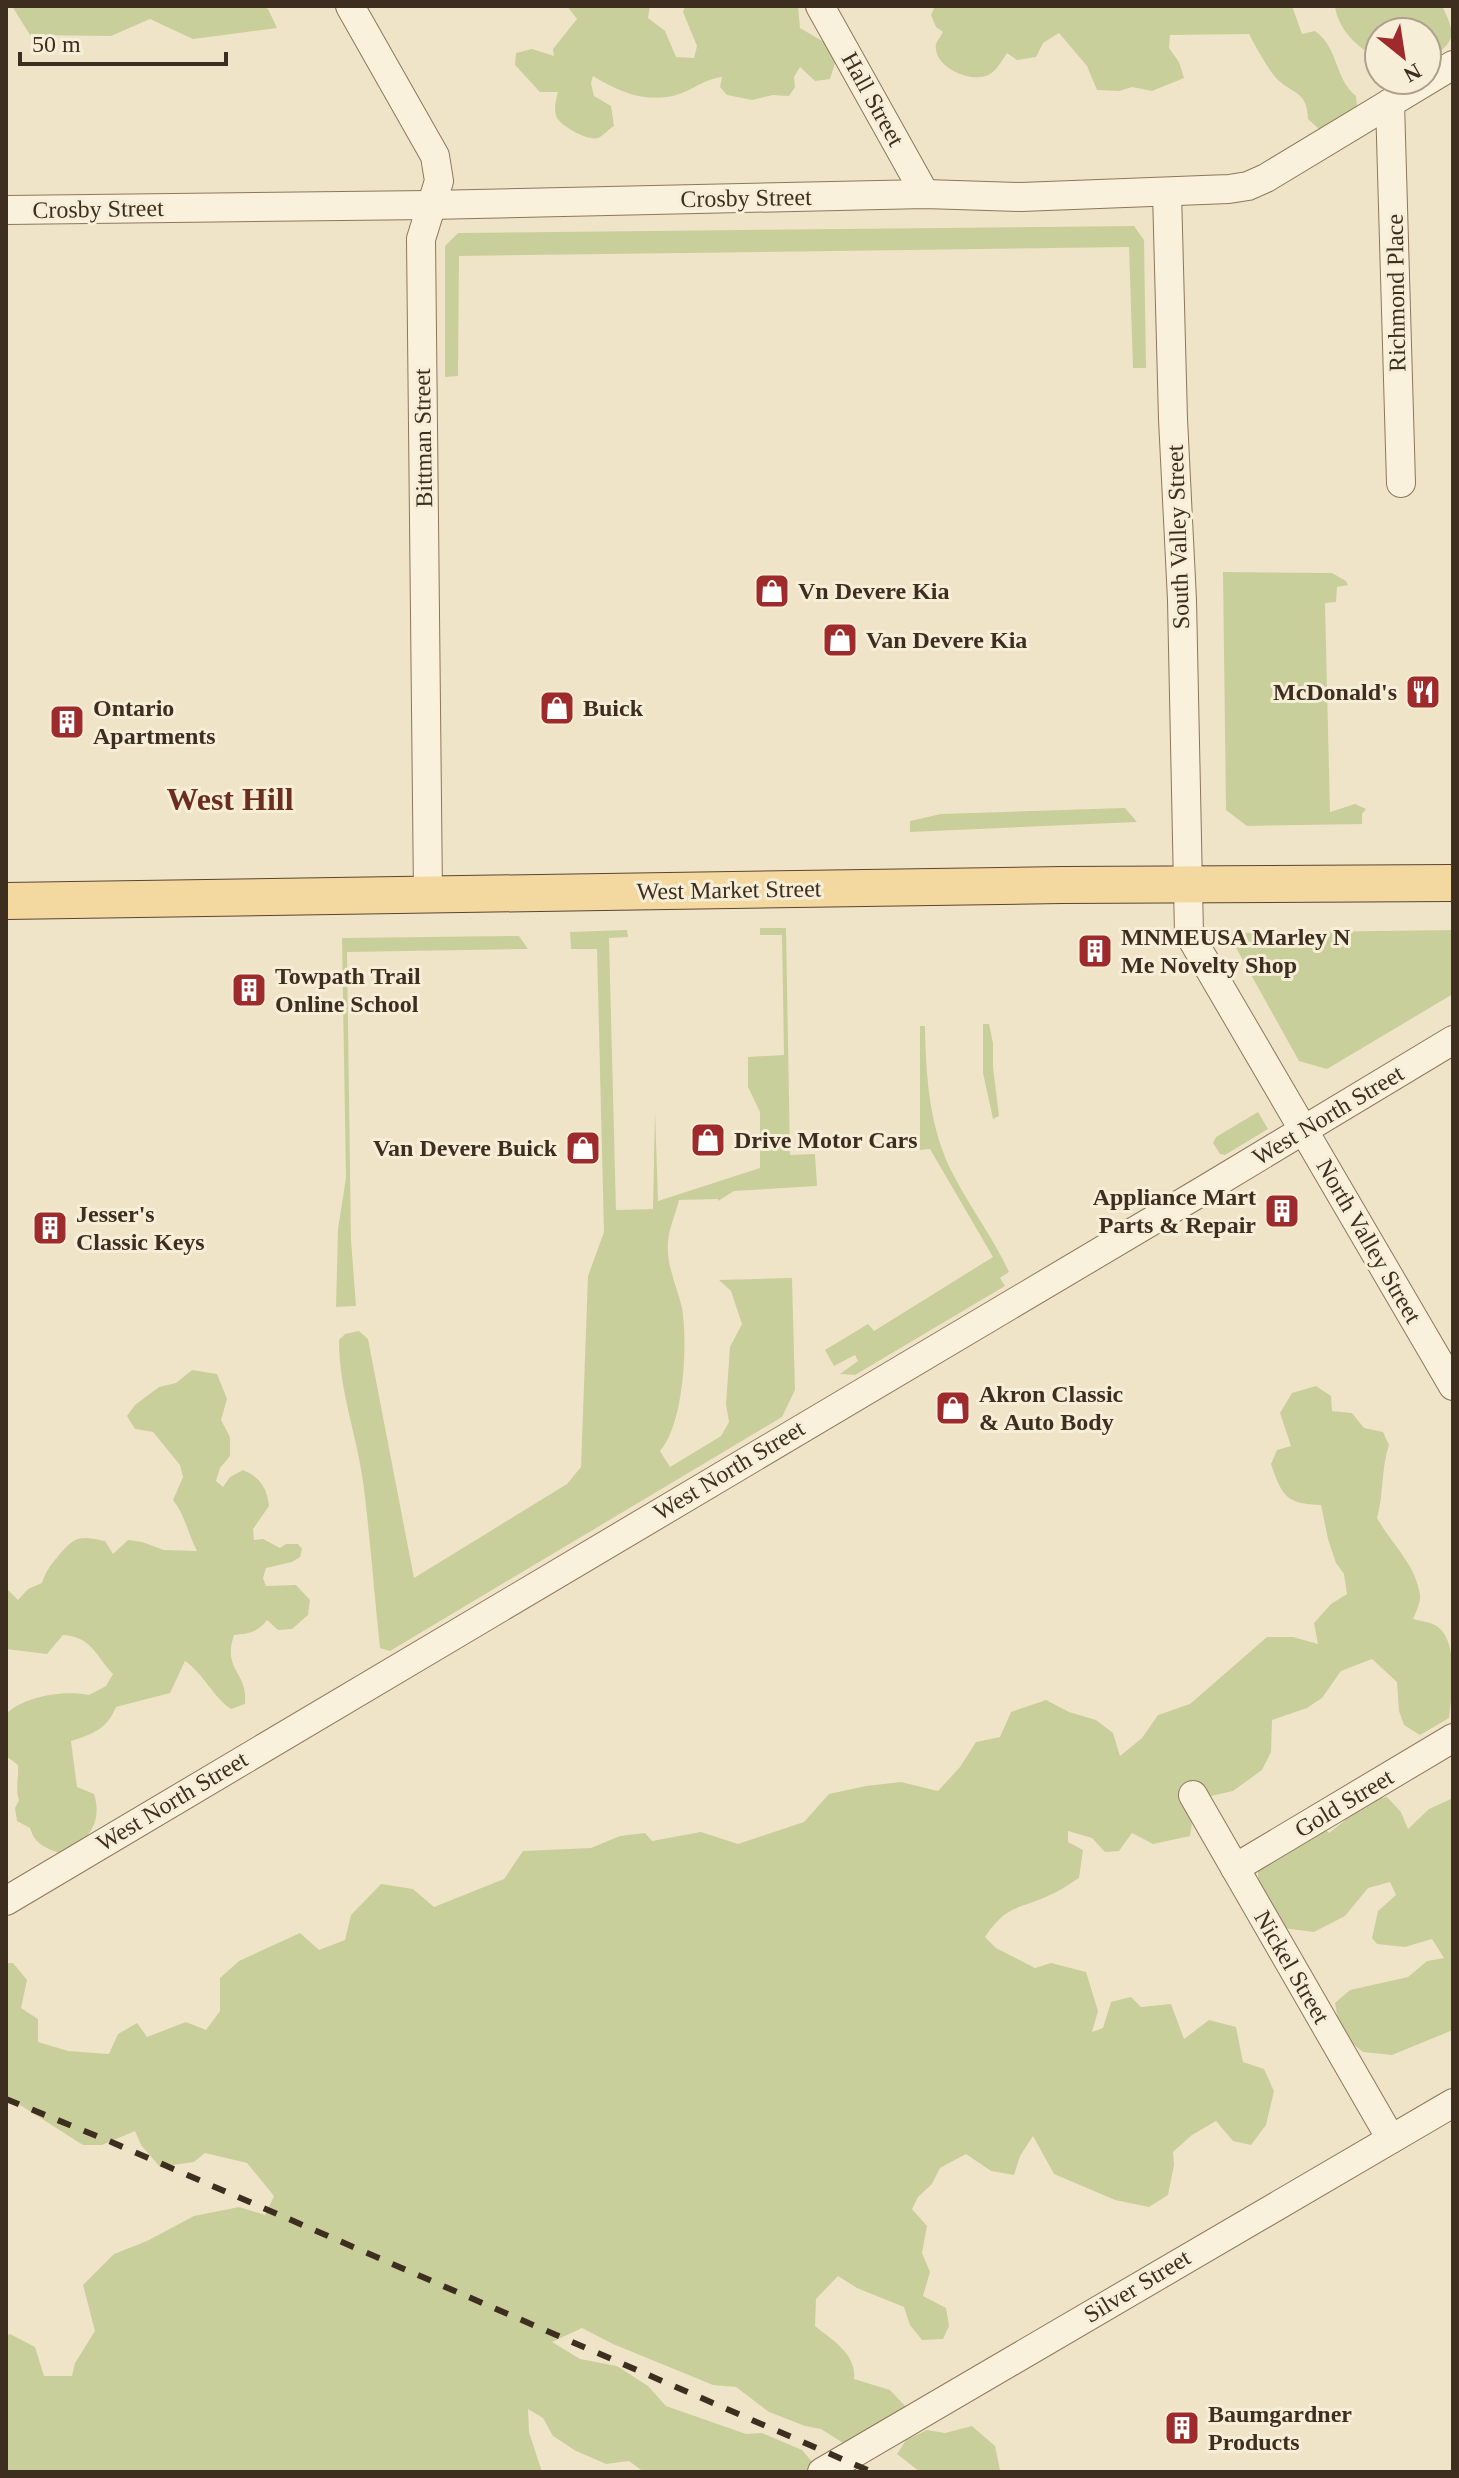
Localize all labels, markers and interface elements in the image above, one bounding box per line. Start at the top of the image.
scale bar [20,16,226,66]
north arrow [1363,16,1443,96]
text: 50 m [32,31,81,57]
street label: Hall Street [837,48,910,151]
text: N [1400,58,1426,88]
street label: Crosby Street [680,184,812,212]
street label: Crosby Street [32,195,164,223]
street label: Richmond Place [1382,214,1410,372]
street label: Bittman Street [409,368,437,508]
street label: South Valley Street [1162,444,1194,630]
shop icon: Vn Devere Kia [753,572,791,610]
place label: Vn Devere Kia [798,578,950,604]
shop icon: Van Devere Kia [821,621,859,659]
place label: Van Devere Kia [866,627,1027,653]
restaurant icon: McDonald's [1404,673,1442,711]
place label: McDonald's [1273,679,1397,705]
shop icon: Buick [538,689,576,727]
place label: Ontario Apartments [93,695,216,749]
place label: Buick [583,695,644,721]
building icon: Ontario Apartments [48,703,86,741]
district label: West Hill [166,781,294,817]
street label: West Market Street [636,875,822,905]
place label: MNMEUSA Marley N Me Novelty Shop [1121,924,1351,978]
building icon: MNMEUSA Marley N Me Novelty Shop [1076,932,1114,970]
place label: Towpath Trail Online School [275,963,421,1017]
building icon: Towpath Trail Online School [230,971,268,1009]
street label: West North Street [1248,1060,1408,1170]
shop icon: Drive Motor Cars [689,1121,727,1159]
place label: Drive Motor Cars [734,1127,918,1153]
shop icon: Van Devere Buick [564,1129,602,1167]
place label: Van Devere Buick [373,1135,558,1161]
street label: North Valley Street [1312,1154,1427,1328]
place label: Appliance Mart Parts & Repair [1093,1184,1256,1238]
building icon: Appliance Mart Parts & Repair [1263,1192,1301,1230]
place label: Jesser's Classic Keys [76,1201,205,1255]
building icon: Jesser's Classic Keys [31,1209,69,1247]
place label: Akron Classic & Auto Body [979,1381,1124,1435]
shop icon: Akron Classic & Auto Body [934,1389,972,1427]
street label: West North Street [649,1415,809,1525]
street label: West North Street [92,1746,252,1856]
street label: Gold Street [1290,1763,1398,1842]
street label: Nickel Street [1249,1906,1335,2028]
street label: Silver Street [1079,2244,1195,2328]
place label: Baumgardner Products [1208,2401,1352,2455]
building icon: Baumgardner Products [1163,2409,1201,2447]

